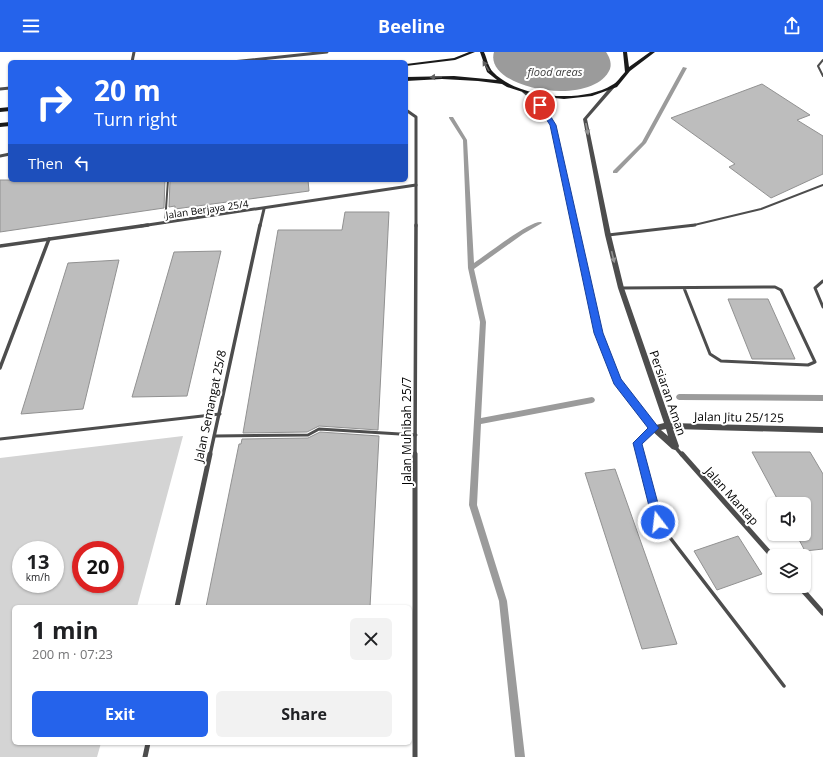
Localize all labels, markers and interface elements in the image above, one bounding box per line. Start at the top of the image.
text: Beeline [378,14,445,38]
icon: menu [20,15,42,37]
icon: share [781,15,803,37]
one-way arrow [482,61,490,71]
water label: flood areas [526,64,583,79]
text: 20 m [94,71,161,109]
one-way arrow [429,74,442,80]
icon: right [28,76,80,128]
pin [523,88,557,122]
icon: arrive [529,94,551,116]
text: Turn right [94,107,177,131]
one-way arrow [585,123,591,135]
icon: left [71,152,93,174]
text: Then [28,153,63,173]
street label: Jalan Berjaya 25/4 [164,196,249,222]
one-way arrow [610,251,616,263]
street label: Jalan Semangat 25/8 [190,348,230,465]
street label: Persiaran Aman [645,348,691,438]
street label: Jalan Muhibah 25/7 [398,377,415,486]
street label: Jalan Jitu 25/125 [693,408,784,426]
street label: Jalan Mantap [701,462,763,529]
map controls [767,497,811,593]
button: sound [767,497,811,541]
position arrow [637,501,679,543]
speed limit sign: 20 [72,541,124,593]
text: 13 [27,548,49,575]
button: layers [767,549,811,593]
text: km/h [26,570,50,584]
text: 1 min [32,613,99,646]
button: close [350,618,392,660]
text: 200 m · 07:23 [32,645,113,663]
button: Exit [32,691,208,737]
button: Share [216,691,392,737]

